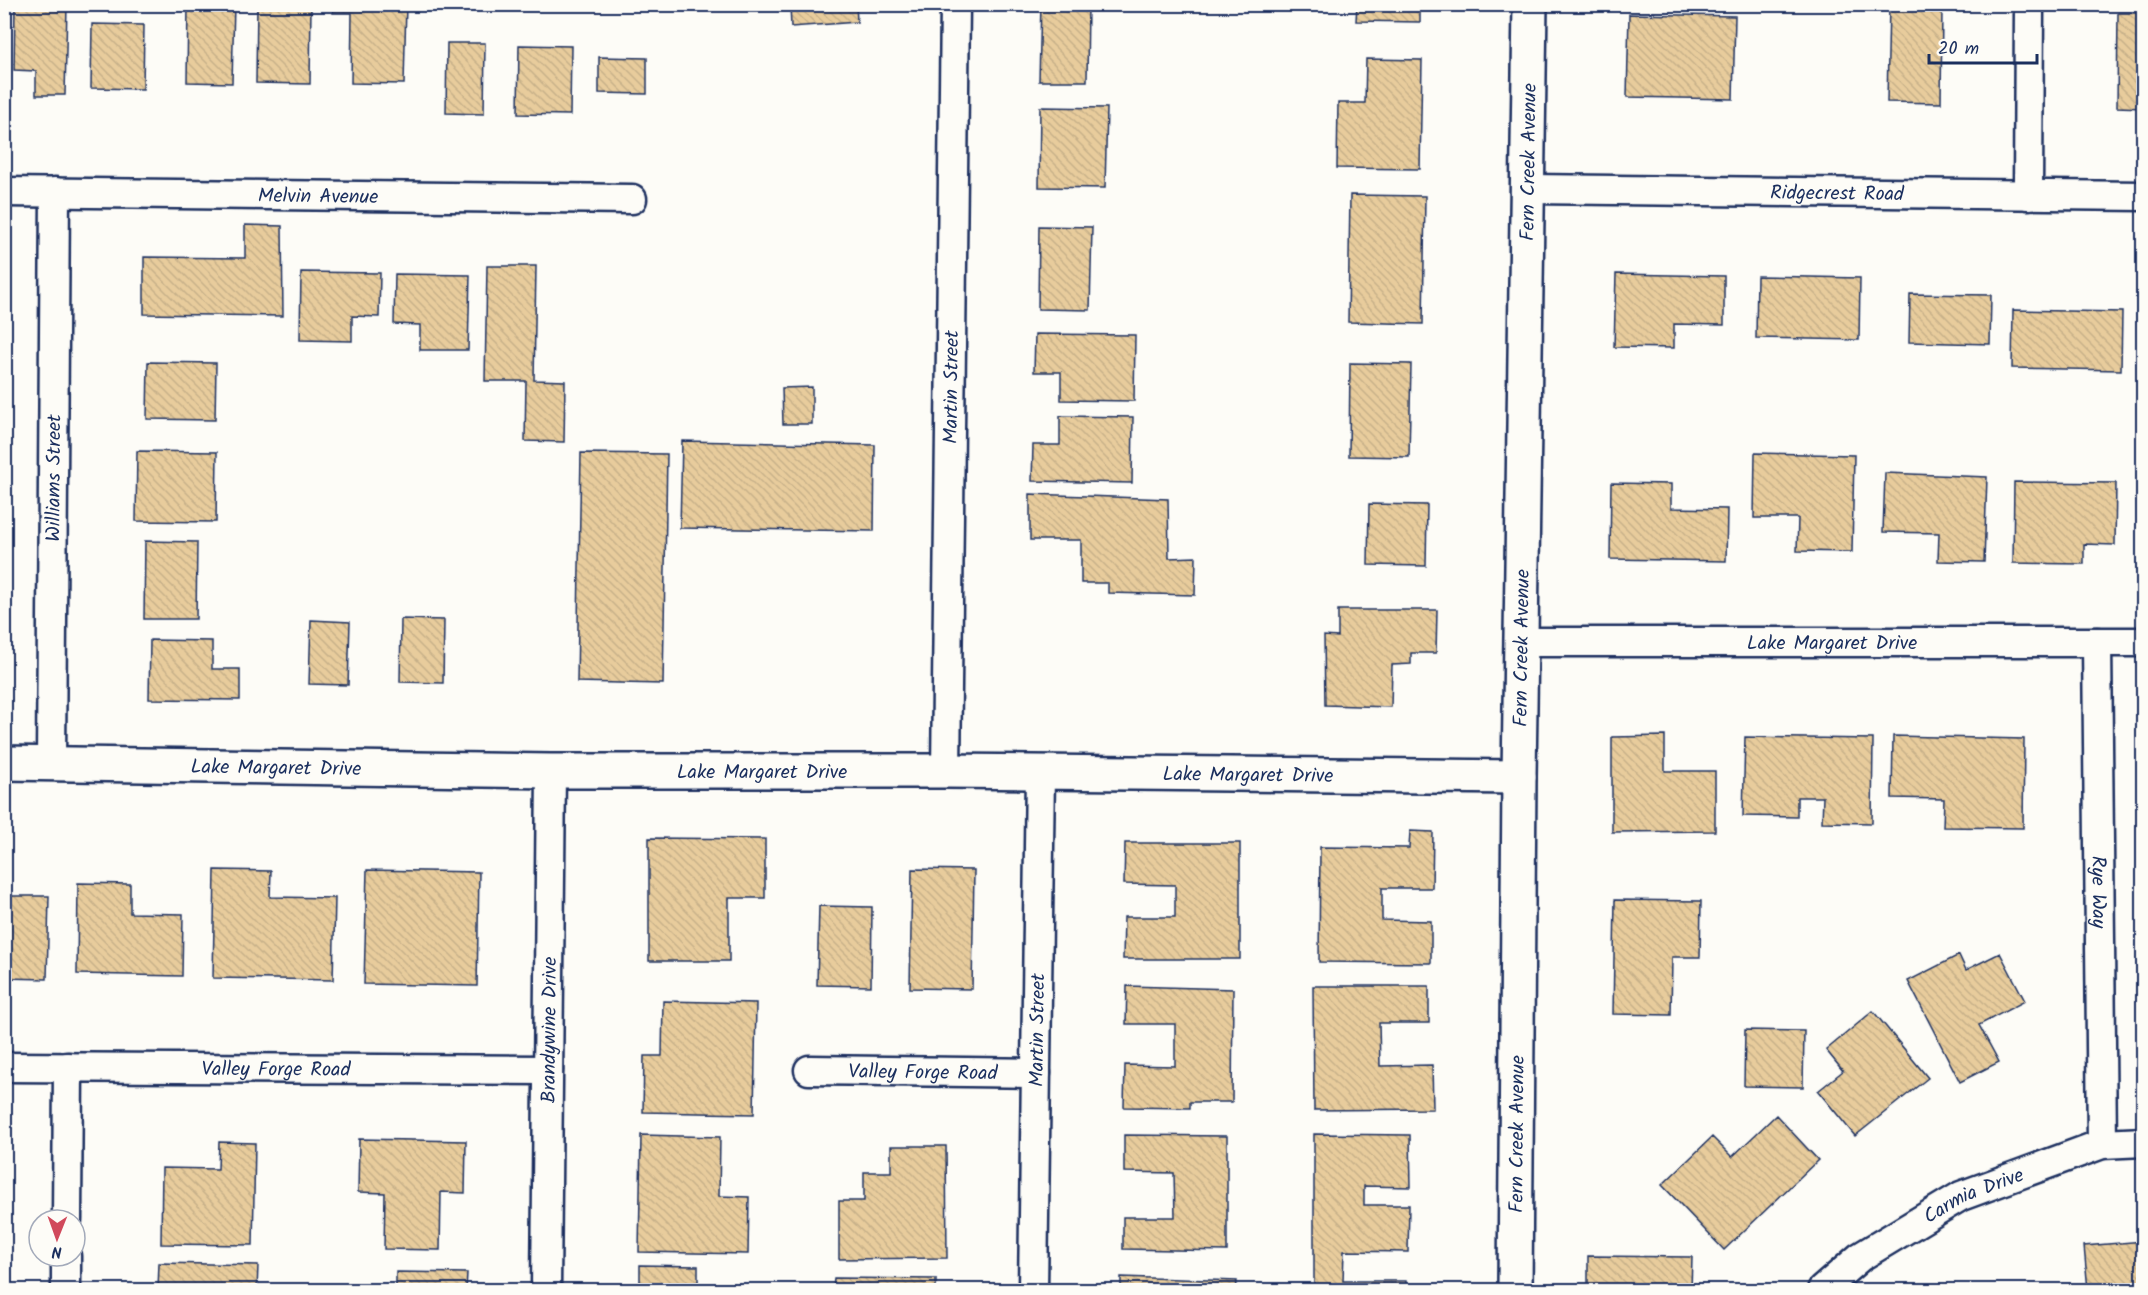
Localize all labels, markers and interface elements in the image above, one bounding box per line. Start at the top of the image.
scale bar [1929,27,2037,65]
text: 20 m [1938,35,1979,64]
street label: Fern Creek Avenue [1513,83,1547,241]
street label: Ridgecrest Road [1770,178,1905,211]
street label: Melvin Avenue [258,181,378,214]
street label: Martin Street [936,330,969,444]
street label: Williams Street [39,414,71,542]
street label: Fern Creek Avenue [1506,569,1540,727]
street label: Lake Margaret Drive [1747,628,1917,660]
street label: Lake Margaret Drive [190,752,361,786]
street label: Lake Margaret Drive [677,757,847,789]
street label: Lake Margaret Drive [1162,759,1333,793]
street label: Rye Way [2081,856,2114,929]
street label: Brandywine Drive [534,957,567,1103]
street label: Martin Street [1022,973,1055,1087]
street label: Valley Forge Road [201,1054,352,1087]
street label: Fern Creek Avenue [1502,1055,1535,1213]
street label: Valley Forge Road [848,1057,999,1091]
street label: Carmia Drive [1918,1160,2029,1233]
north arrow [27,1208,87,1268]
text: N [51,1239,62,1264]

